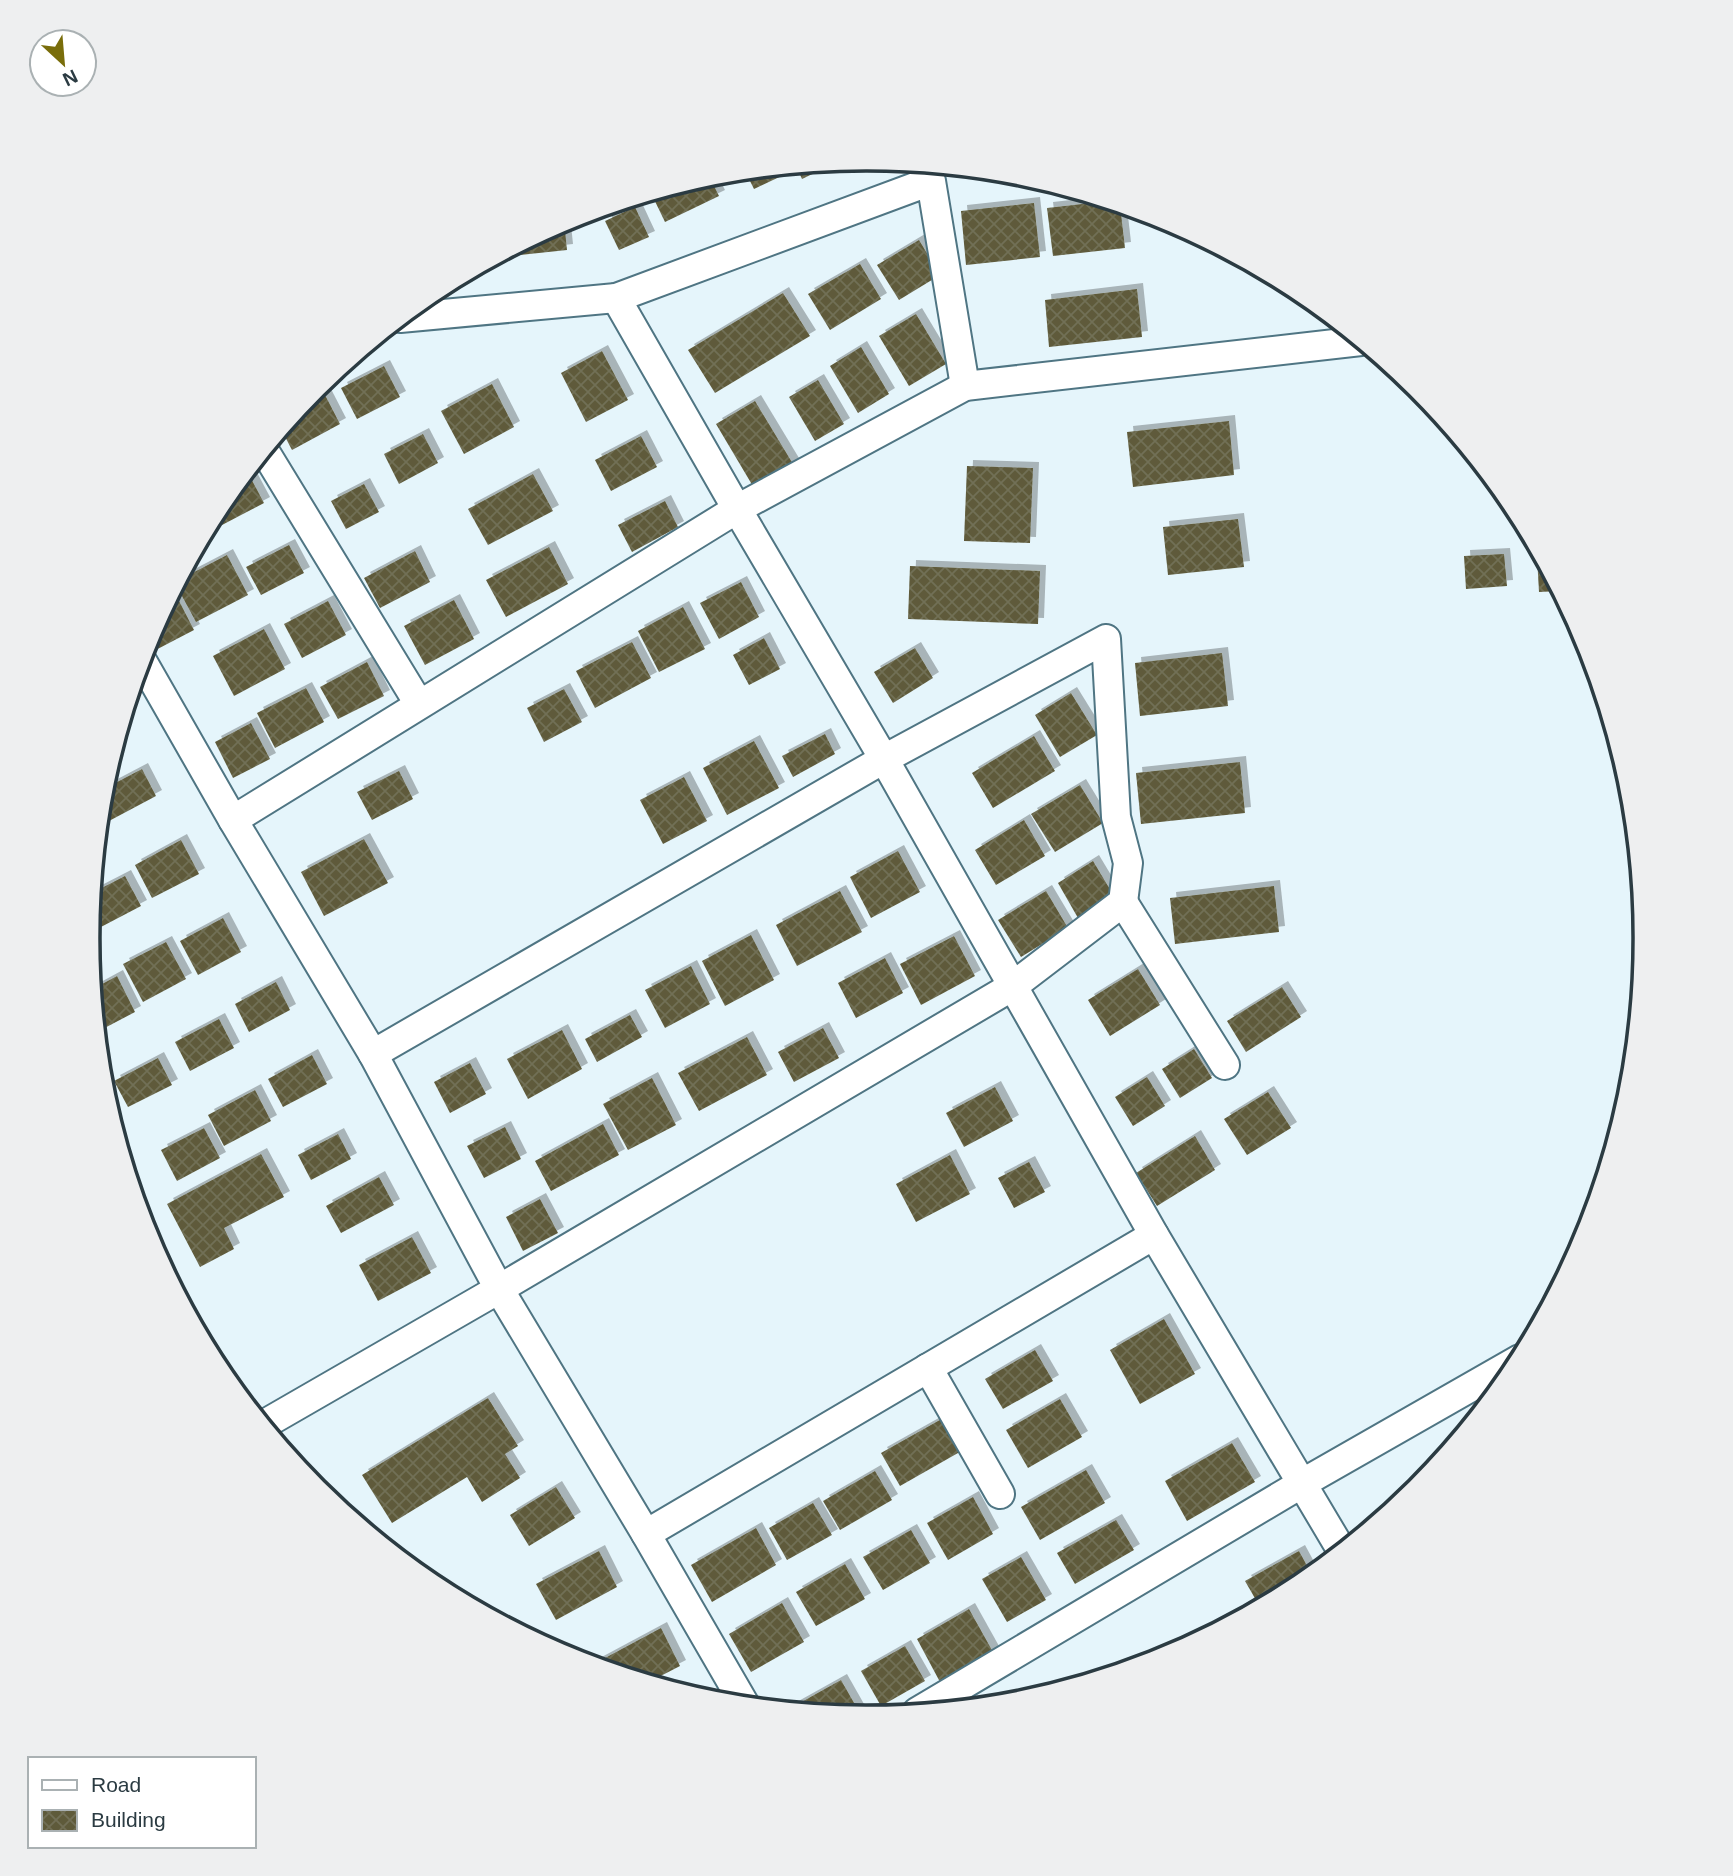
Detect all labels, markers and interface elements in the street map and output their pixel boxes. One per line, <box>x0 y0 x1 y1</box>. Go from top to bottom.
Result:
north arrow <box>28 28 98 98</box>
text: N <box>59 65 81 90</box>
legend <box>28 1757 256 1848</box>
text: Road <box>91 1773 141 1796</box>
text: Building <box>91 1808 166 1831</box>

